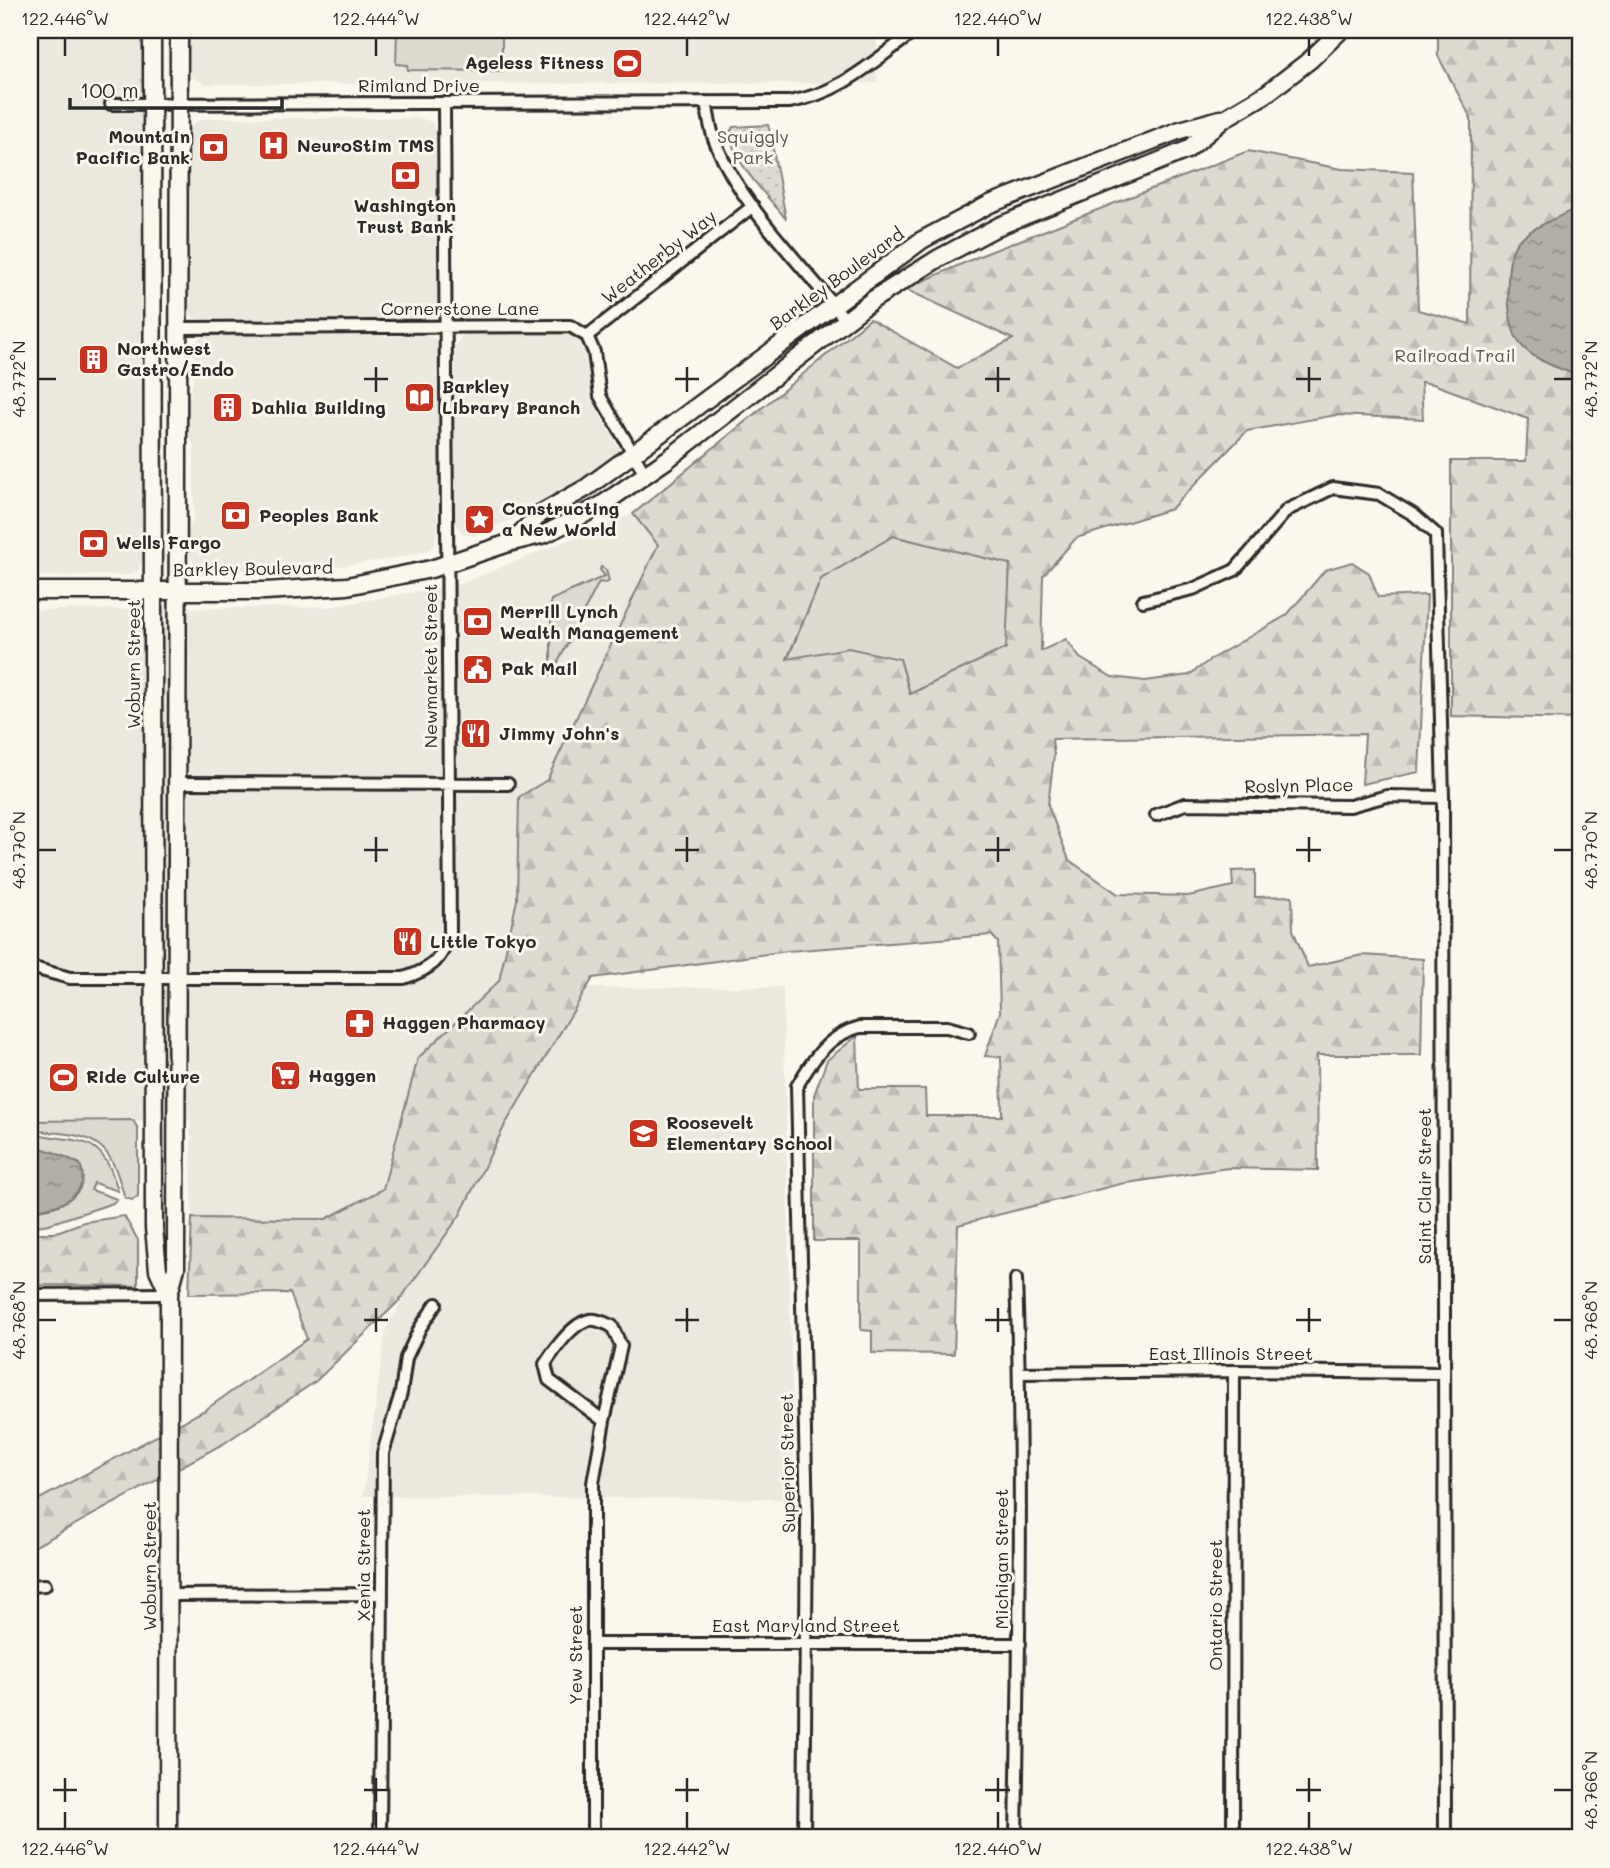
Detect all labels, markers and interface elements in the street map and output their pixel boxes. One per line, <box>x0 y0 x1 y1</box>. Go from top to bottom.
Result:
text: 122.446°W <box>21 6 109 30</box>
text: 122.444°W <box>332 6 420 30</box>
text: 122.442°W <box>643 6 731 30</box>
text: 122.440°W <box>954 6 1042 30</box>
text: 122.438°W <box>1265 6 1353 30</box>
sports icon: Ageless Fitness <box>610 46 644 80</box>
place label: Ageless Fitness <box>465 50 604 74</box>
scale bar <box>70 66 282 110</box>
street label: Rimland Drive <box>358 73 480 97</box>
text: 100 m <box>80 76 139 103</box>
place label: Mountain Pacific Bank <box>76 124 190 169</box>
park label: Squiggly Park <box>717 124 789 169</box>
hospital icon: NeuroStim TMS <box>257 129 291 163</box>
bank icon: Mountain Pacific Bank <box>196 130 230 164</box>
place label: NeuroStim TMS <box>297 133 435 157</box>
bank icon: Washington Trust Bank <box>388 158 422 192</box>
place label: Washington Trust Bank <box>354 193 456 238</box>
street label: Weatherby Way <box>596 204 721 309</box>
street label: Barkley Boulevard <box>764 221 908 335</box>
street label: Cornerstone Lane <box>381 296 539 320</box>
place label: Northwest Gastro/Endo <box>117 336 234 381</box>
text: 48.772°N <box>6 340 30 418</box>
text: 48.772°N <box>1578 340 1602 418</box>
building icon: Northwest Gastro/Endo <box>77 342 111 376</box>
park label: Railroad Trail <box>1394 343 1516 367</box>
place label: Barkley Library Branch <box>442 374 580 419</box>
library icon: Barkley Library Branch <box>402 380 436 414</box>
building icon: Dahlia Building <box>211 391 245 425</box>
place label: Dahlia Building <box>251 395 386 419</box>
place label: Constructing a New World <box>502 496 620 541</box>
bank icon: Peoples Bank <box>219 499 253 533</box>
place icon: Constructing a New World <box>462 502 496 536</box>
place label: Peoples Bank <box>259 503 379 527</box>
bank icon: Wells Fargo <box>76 526 110 560</box>
place label: Wells Fargo <box>116 530 221 554</box>
street label: Barkley Boulevard <box>173 555 333 581</box>
street label: Newmarket Street <box>418 584 442 748</box>
street label: Woburn Street <box>121 599 145 729</box>
place label: Merrill Lynch Wealth Management <box>500 599 679 644</box>
bank icon: Merrill Lynch Wealth Management <box>460 605 494 639</box>
public building icon: Pak Mail <box>461 652 495 686</box>
place label: Pak Mail <box>501 656 577 680</box>
restaurant icon: Jimmy John's <box>459 717 493 751</box>
place label: Jimmy John's <box>499 721 619 745</box>
street label: Roslyn Place <box>1244 772 1354 798</box>
text: 48.770°N <box>6 811 30 889</box>
text: 48.770°N <box>1578 811 1602 889</box>
restaurant icon: Little Tokyo <box>390 925 424 959</box>
place label: Little Tokyo <box>430 929 537 953</box>
pharmacy icon: Haggen Pharmacy <box>342 1006 376 1040</box>
place label: Haggen Pharmacy <box>382 1010 546 1034</box>
supermarket icon: Haggen <box>268 1059 302 1093</box>
sports icon: Ride Culture <box>46 1060 80 1094</box>
place label: Haggen <box>308 1063 376 1087</box>
place label: Ride Culture <box>86 1064 200 1088</box>
street label: Saint Clair Street <box>1412 1108 1436 1264</box>
place label: Roosevelt Elementary School <box>666 1110 832 1155</box>
school or university icon: Roosevelt Elementary School <box>626 1116 660 1150</box>
text: 48.768°N <box>6 1281 30 1359</box>
text: 48.768°N <box>1578 1281 1602 1359</box>
street label: East Illinois Street <box>1149 1341 1313 1365</box>
street label: Superior Street <box>774 1393 800 1533</box>
street label: Michigan Street <box>989 1489 1013 1629</box>
street label: Woburn Street <box>137 1501 161 1631</box>
street label: Xenia Street <box>351 1509 375 1621</box>
street label: Ontario Street <box>1203 1539 1227 1671</box>
street label: Yew Street <box>563 1605 587 1705</box>
street label: East Maryland Street <box>712 1613 900 1637</box>
text: 48.766°N <box>1578 1751 1602 1829</box>
text: 122.446°W <box>21 1836 109 1860</box>
text: 122.444°W <box>332 1836 420 1860</box>
text: 122.442°W <box>643 1836 731 1860</box>
text: 122.440°W <box>954 1836 1042 1860</box>
text: 122.438°W <box>1265 1836 1353 1860</box>

